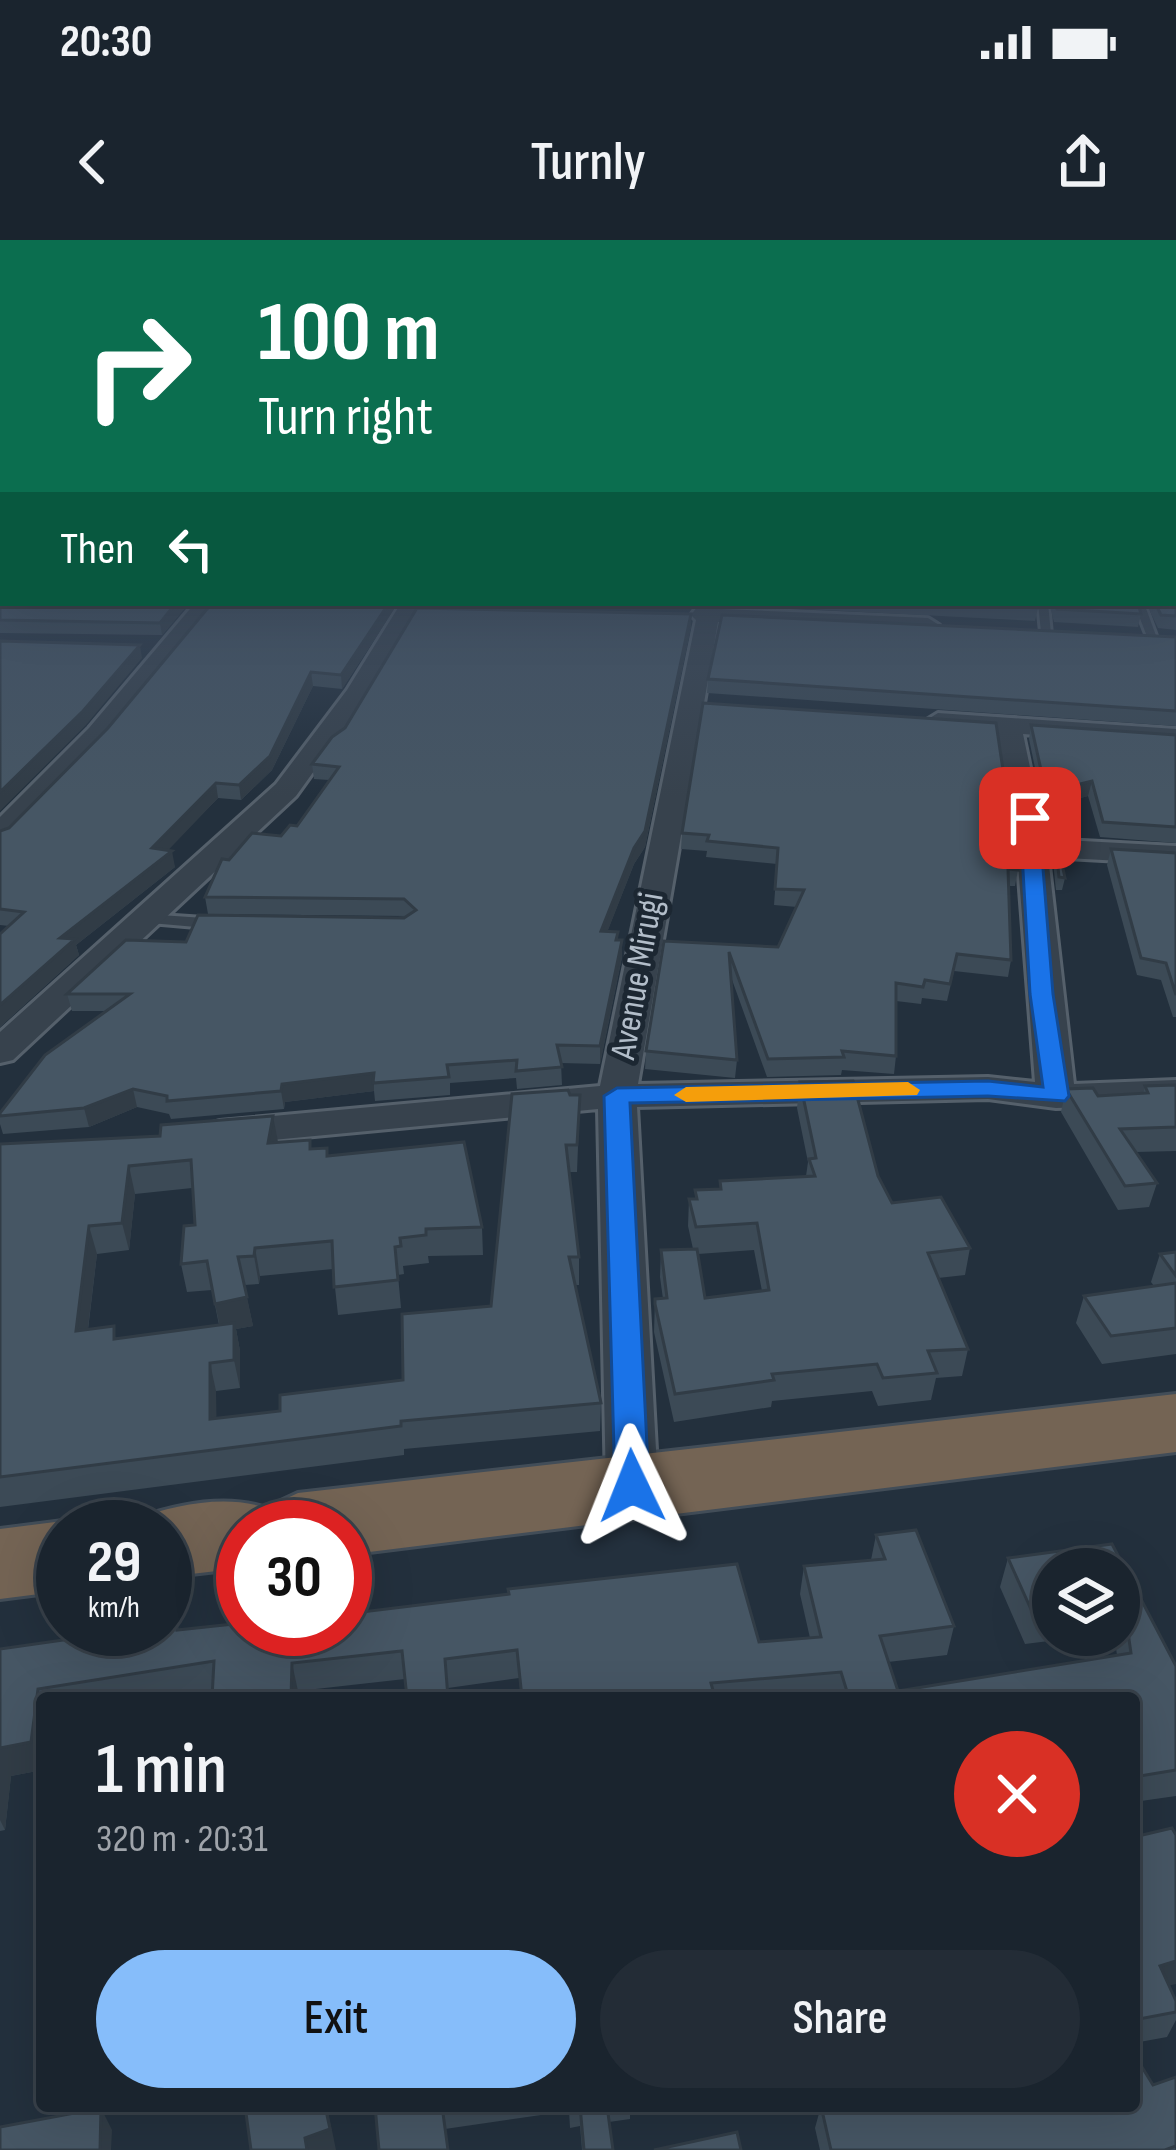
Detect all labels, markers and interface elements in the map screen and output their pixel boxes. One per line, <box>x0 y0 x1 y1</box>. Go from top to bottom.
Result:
text: 20:30 <box>60 15 152 70</box>
icon: back <box>60 129 126 195</box>
icon: share <box>1050 129 1116 195</box>
text: Turnly <box>531 130 645 195</box>
text: 100 m <box>258 283 440 384</box>
icon: right <box>60 288 216 444</box>
text: Turn right <box>258 385 433 450</box>
icon: left <box>158 516 224 582</box>
text: Then <box>60 522 134 577</box>
pin <box>979 767 1081 869</box>
icon: arrive <box>997 785 1063 851</box>
street label: Avenue Mirugi <box>602 889 674 1064</box>
position arrow <box>569 1423 695 1549</box>
speed limit sign: 30 <box>216 1500 372 1656</box>
text: 29 <box>87 1527 141 1599</box>
map controls <box>1032 1548 1140 1656</box>
button: layers <box>1032 1548 1140 1656</box>
text: km/h <box>88 1590 140 1626</box>
text: 1 min <box>96 1727 227 1814</box>
button: close <box>954 1731 1080 1857</box>
text: 320 m · 20:31 <box>96 1816 268 1863</box>
button: Exit <box>96 1950 576 2088</box>
button: Share <box>600 1950 1080 2088</box>

